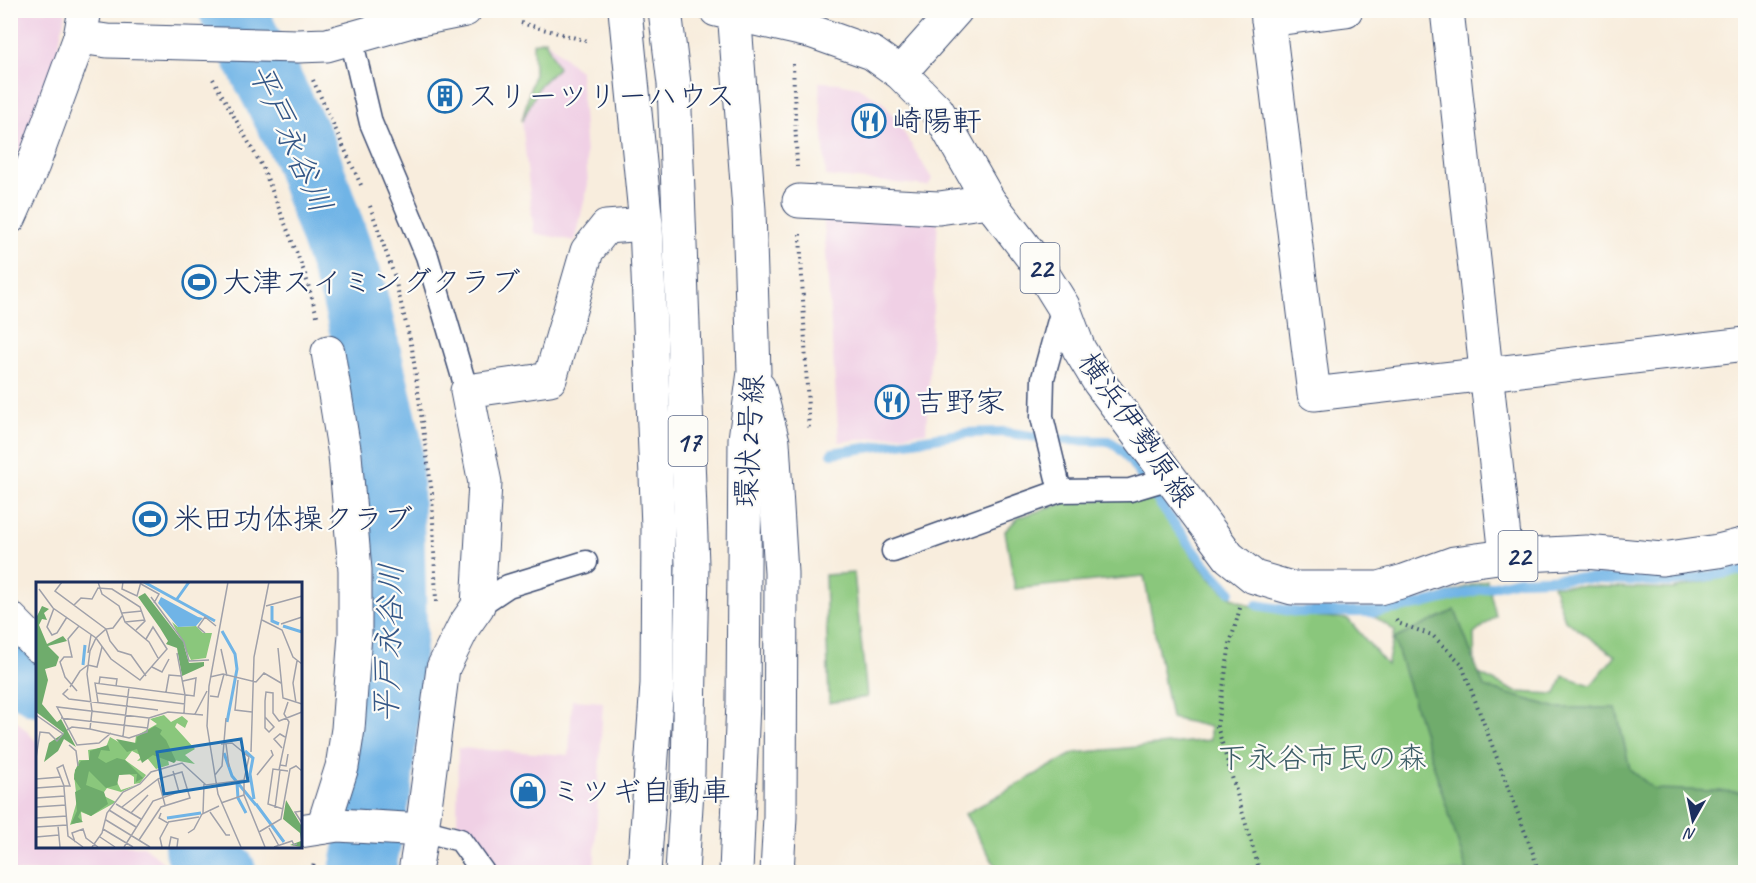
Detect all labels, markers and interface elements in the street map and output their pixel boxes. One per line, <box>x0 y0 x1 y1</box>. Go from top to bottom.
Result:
water label: 平戸永谷川 <box>239 57 342 220</box>
place label: スリーツリーハウス <box>468 77 736 115</box>
building icon: スリーツリーハウス <box>427 78 463 114</box>
place label: 崎陽軒 <box>892 102 982 140</box>
restaurant icon: 崎陽軒 <box>851 103 887 139</box>
road number: 22 <box>1020 243 1060 293</box>
place label: 大津スイミングクラブ <box>222 263 521 301</box>
sports icon: 大津スイミングクラブ <box>181 264 217 300</box>
street label: 横浜伊勢原線 <box>1070 344 1204 514</box>
street label: 環状2号線 <box>727 373 771 509</box>
place label: 吉野家 <box>915 383 1005 421</box>
restaurant icon: 吉野家 <box>874 384 910 420</box>
road number: 17 <box>668 416 708 466</box>
place label: 米田功体操クラブ <box>173 500 413 538</box>
sports icon: 米田功体操クラブ <box>132 501 168 537</box>
road number: 22 <box>1498 531 1538 581</box>
water label: 平戸永谷川 <box>365 562 412 724</box>
inset map <box>36 582 302 847</box>
park label: 下永谷市民の森 <box>1217 739 1427 777</box>
place label: ミツギ自動車 <box>551 772 731 810</box>
shop icon: ミツギ自動車 <box>510 773 546 809</box>
north arrow <box>1663 790 1723 850</box>
text: N <box>1681 823 1697 844</box>

